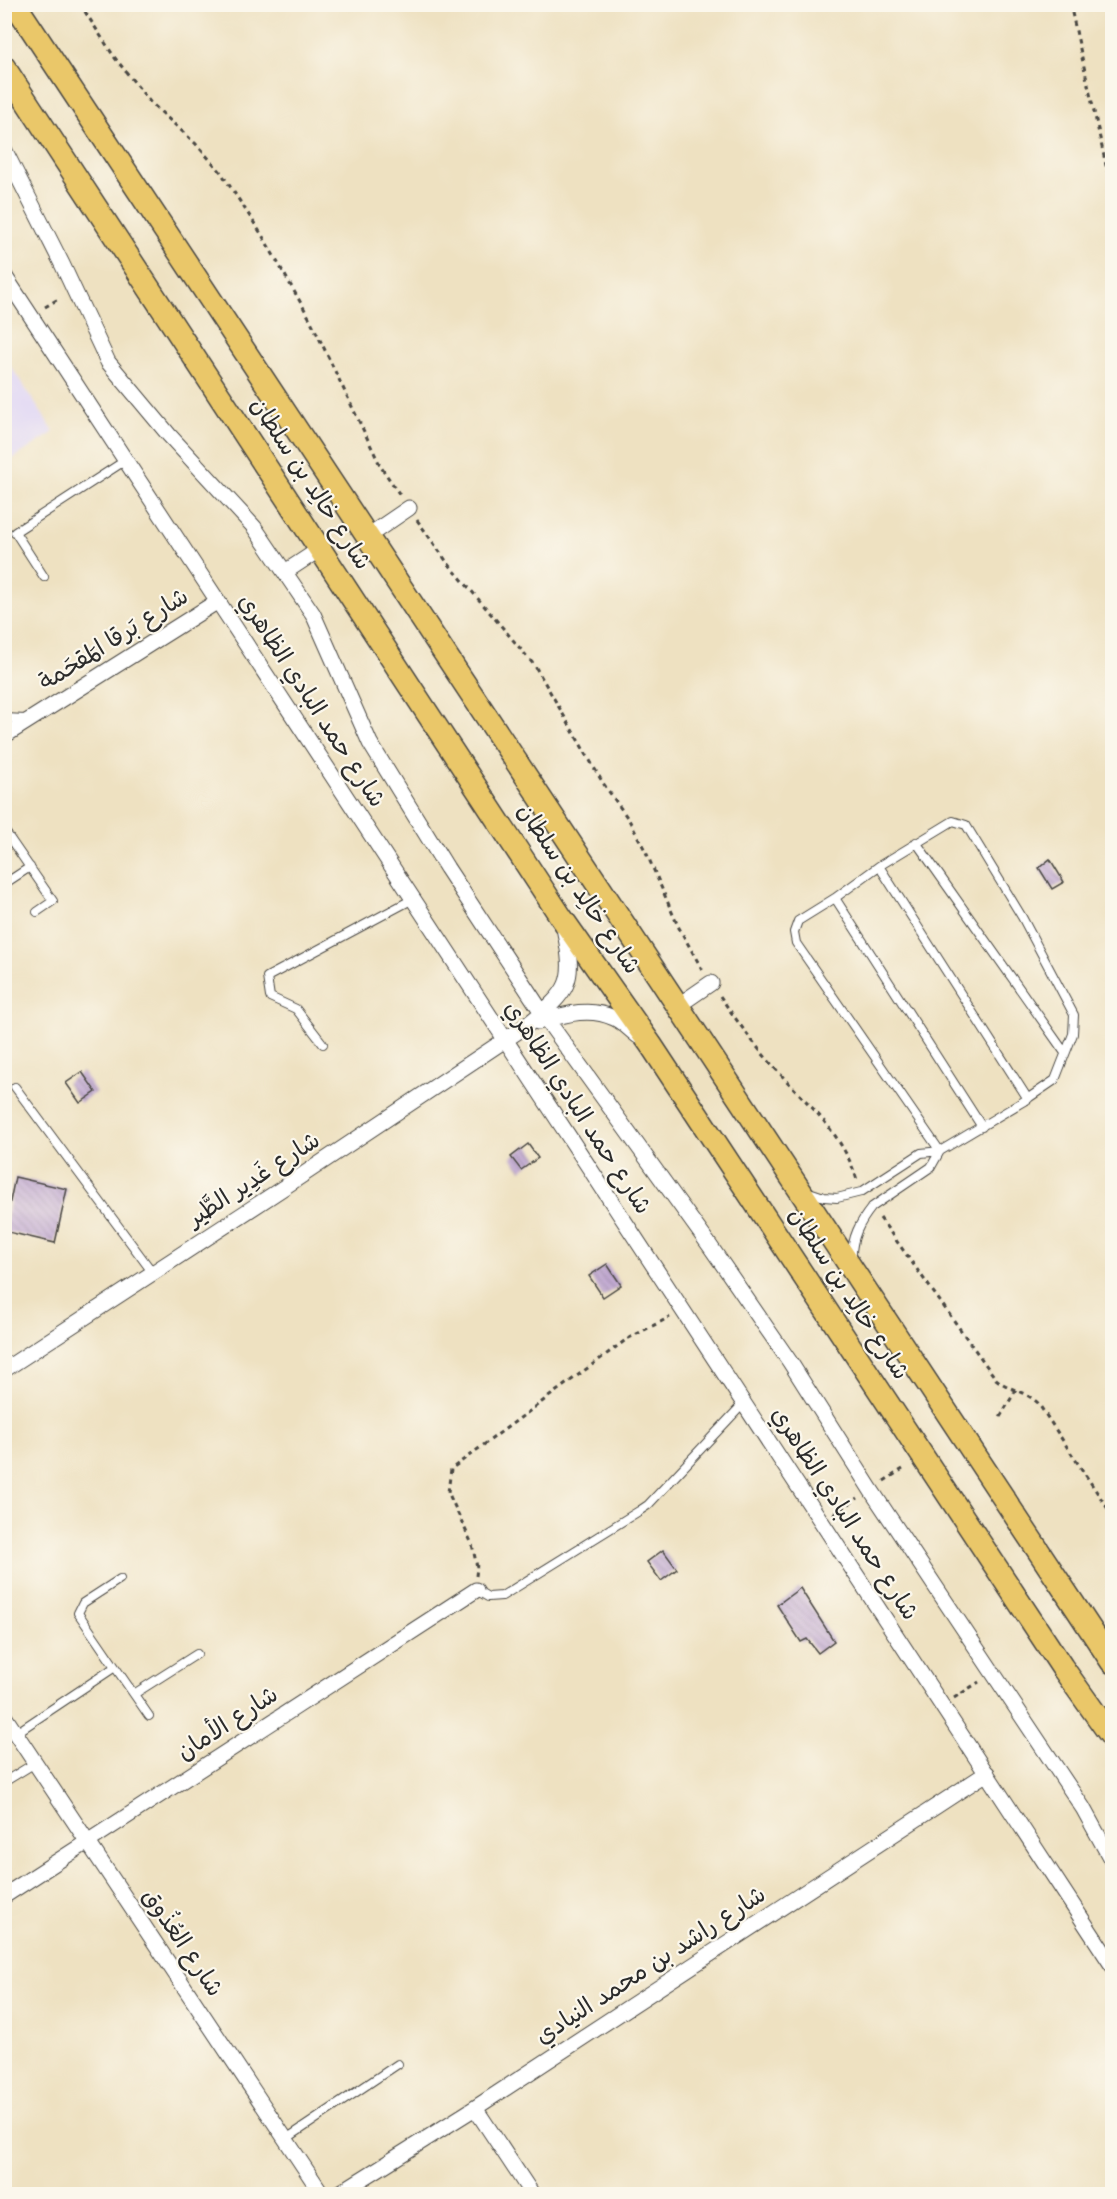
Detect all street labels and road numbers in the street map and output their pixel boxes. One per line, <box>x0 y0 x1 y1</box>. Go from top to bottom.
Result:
street label: شارع خالِد بن سلطان <box>243 392 377 576</box>
street label: شارع بَرقا المَقحَمة <box>33 582 195 698</box>
street label: شارع حمد البادي الظاهري <box>230 588 392 814</box>
street label: شارع خالِد بن سلطان <box>509 797 647 981</box>
street label: شارع حمد البادي الظاهري <box>496 995 658 1221</box>
street label: شارع غَدِير الطَّير <box>180 1125 326 1236</box>
street label: شارع خالِد بن سلطان <box>781 1202 915 1386</box>
street label: شارع حمد البادي الظاهري <box>763 1401 925 1627</box>
street label: شارع الأمان <box>170 1677 285 1768</box>
street label: شارع راشد بن محمد النيادي <box>530 1880 772 2052</box>
street label: شارع العُذُوق <box>134 1882 230 2003</box>

